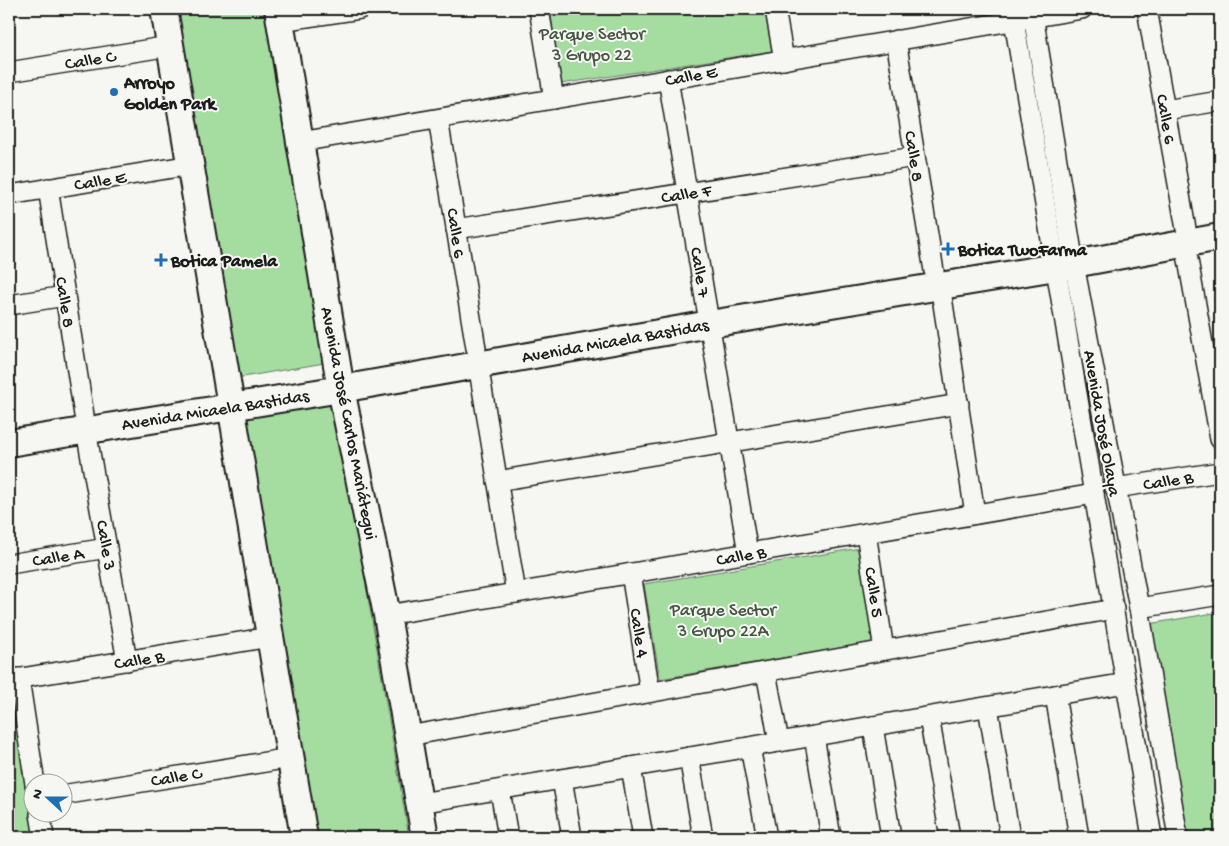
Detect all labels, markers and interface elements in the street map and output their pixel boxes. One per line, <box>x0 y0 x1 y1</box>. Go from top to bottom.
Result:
park label: Parque Sector 3 Grupo 22 <box>538 25 647 67</box>
street label: Calle C <box>64 47 118 76</box>
street label: Calle E <box>664 62 720 92</box>
place label: Arroyo Golden Park <box>123 74 218 116</box>
marker: Arroyo Golden Park <box>108 86 120 98</box>
street label: Calle 6 <box>1150 93 1179 147</box>
street label: Calle 8 <box>898 130 927 183</box>
street label: Calle E <box>73 168 129 197</box>
street label: Calle F <box>660 181 714 210</box>
street label: Calle 6 <box>440 207 469 261</box>
place label: Botica TwoFarma <box>957 241 1088 262</box>
marker: Botica TwoFarma <box>942 243 954 255</box>
street label: Calle 7 <box>684 246 713 300</box>
place label: Botica Pamela <box>170 252 278 273</box>
marker: Botica Pamela <box>155 254 167 266</box>
street label: Calle 8 <box>49 276 78 329</box>
street label: Avenida José Carlos Mariátegui <box>315 305 380 542</box>
street label: Avenida Micaela Bastidas <box>520 315 712 369</box>
street label: Avenida José Olaya <box>1077 349 1124 499</box>
street label: Avenida Micaela Bastidas <box>120 386 312 437</box>
street label: Calle B <box>1142 468 1196 497</box>
street label: Calle 3 <box>90 519 119 572</box>
street label: Calle B <box>715 543 769 572</box>
street label: Calle A <box>31 544 87 573</box>
street label: Calle 5 <box>858 566 887 619</box>
park label: Parque Sector 3 Grupo 22A <box>669 601 778 643</box>
street label: Calle 4 <box>623 607 652 660</box>
street label: Calle B <box>113 647 167 676</box>
street label: Calle C <box>150 764 204 793</box>
north arrow <box>22 774 72 824</box>
text: N <box>29 787 48 802</box>

